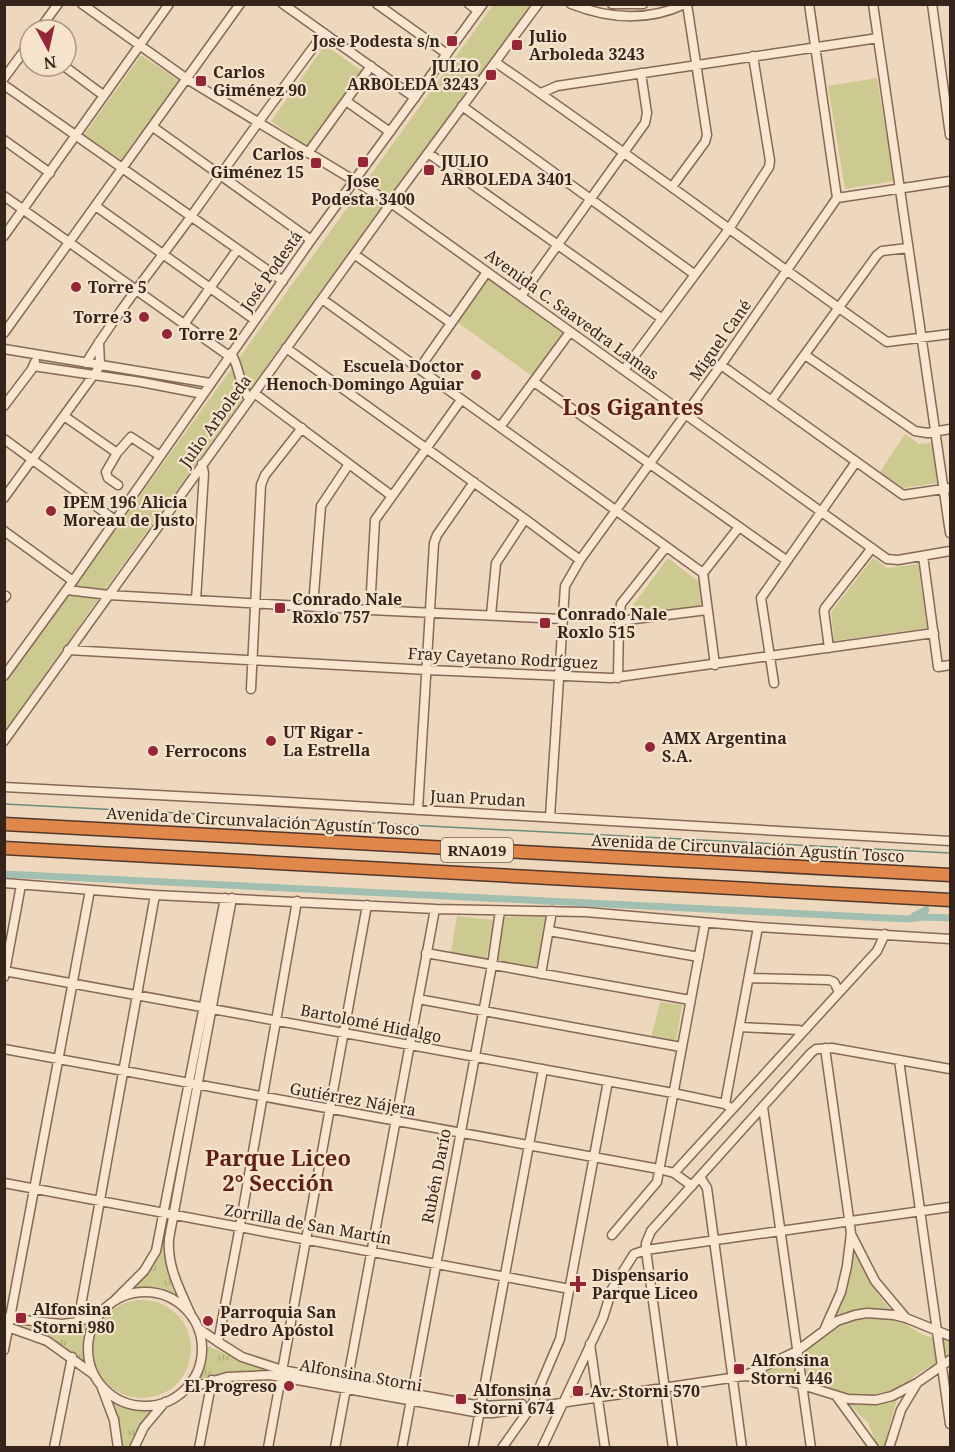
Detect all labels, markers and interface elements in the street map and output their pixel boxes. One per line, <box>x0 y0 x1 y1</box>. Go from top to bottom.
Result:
north arrow <box>18 18 78 78</box>
place label: Julio Arboleda 3243 <box>528 25 645 65</box>
place label: Jose Podesta s/n <box>311 30 440 52</box>
marker: Jose Podesta s/n <box>445 34 459 48</box>
marker: Julio Arboleda 3243 <box>510 38 524 52</box>
text: N <box>42 51 58 75</box>
place label: JULIO ARBOLEDA 3243 <box>347 55 479 95</box>
place label: Carlos Giménez 90 <box>213 61 306 101</box>
marker: JULIO ARBOLEDA 3243 <box>484 68 498 82</box>
marker: Carlos Giménez 90 <box>194 74 208 88</box>
place label: Carlos Giménez 15 <box>211 143 304 183</box>
place label: JULIO ARBOLEDA 3401 <box>440 150 573 190</box>
marker: Jose Podesta 3400 <box>356 155 370 169</box>
marker: Carlos Giménez 15 <box>309 156 323 170</box>
marker: JULIO ARBOLEDA 3401 <box>422 163 436 177</box>
place label: Jose Podesta 3400 <box>311 170 415 210</box>
street label: José Podestá <box>234 226 307 317</box>
street label: Avenida C. Saavedra Lamas <box>481 243 663 385</box>
place label: Torre 5 <box>88 276 147 298</box>
marker: Torre 5 <box>69 280 83 294</box>
street label: Miguel Cané <box>684 295 756 385</box>
place label: Torre 3 <box>73 306 132 328</box>
marker: Torre 3 <box>137 310 151 324</box>
place label: Torre 2 <box>179 323 238 345</box>
marker: Torre 2 <box>160 327 174 341</box>
place label: Escuela Doctor Henoch Domingo Aguiar <box>266 355 465 395</box>
marker: Escuela Doctor Henoch Domingo Aguiar <box>469 368 483 382</box>
street label: Julio Arboleda <box>173 370 256 473</box>
district label: Los Gigantes <box>562 391 704 421</box>
place label: IPEM 196 Alicia Moreau de Justo <box>63 491 195 531</box>
marker: IPEM 196 Alicia Moreau de Justo <box>44 504 58 518</box>
place label: Conrado Nale Roxlo 757 <box>292 588 402 628</box>
marker: Conrado Nale Roxlo 757 <box>273 601 287 615</box>
place label: Conrado Nale Roxlo 515 <box>557 603 667 643</box>
marker: Conrado Nale Roxlo 515 <box>538 616 552 630</box>
street label: Fray Cayetano Rodríguez <box>407 642 599 674</box>
place label: UT Rigar - La Estrella <box>283 721 371 761</box>
place label: AMX Argentina S.A. <box>662 727 787 767</box>
marker: UT Rigar - La Estrella <box>264 734 278 748</box>
place label: Ferrocons <box>165 740 247 762</box>
marker: AMX Argentina S.A. <box>643 740 657 754</box>
marker: Ferrocons <box>146 744 160 758</box>
street label: Juan Prudan <box>429 784 526 811</box>
street label: Avenida de Circunvalación Agustín Tosco <box>106 802 420 840</box>
street label: Avenida de Circunvalación Agustín Tosco <box>591 829 905 867</box>
road number: RNA019 <box>441 838 513 862</box>
street label: Bartolomé Hidalgo <box>299 999 443 1047</box>
street label: Gutiérrez Nájera <box>288 1077 418 1121</box>
street label: Rubén Darío <box>416 1127 456 1225</box>
district label: Parque Liceo 2° Sección <box>205 1142 351 1197</box>
street label: Zorrilla de San Martín <box>223 1198 393 1250</box>
place label: Dispensario Parque Liceo <box>592 1264 698 1304</box>
marker: Dispensario Parque Liceo <box>569 1275 587 1293</box>
place label: Alfonsina Storni 980 <box>33 1298 115 1338</box>
place label: Parroquia San Pedro Apóstol <box>220 1301 337 1341</box>
marker: Alfonsina Storni 980 <box>14 1311 28 1325</box>
marker: Parroquia San Pedro Apóstol <box>201 1314 215 1328</box>
place label: Alfonsina Storni 446 <box>751 1349 833 1389</box>
street label: Alfonsina Storni <box>298 1353 424 1397</box>
marker: Alfonsina Storni 446 <box>732 1362 746 1376</box>
place label: El Progreso <box>184 1375 277 1397</box>
marker: El Progreso <box>282 1379 296 1393</box>
place label: Alfonsina Storni 674 <box>473 1379 555 1419</box>
place label: Av. Storni 570 <box>590 1380 700 1402</box>
marker: Av. Storni 570 <box>571 1384 585 1398</box>
marker: Alfonsina Storni 674 <box>454 1392 468 1406</box>

